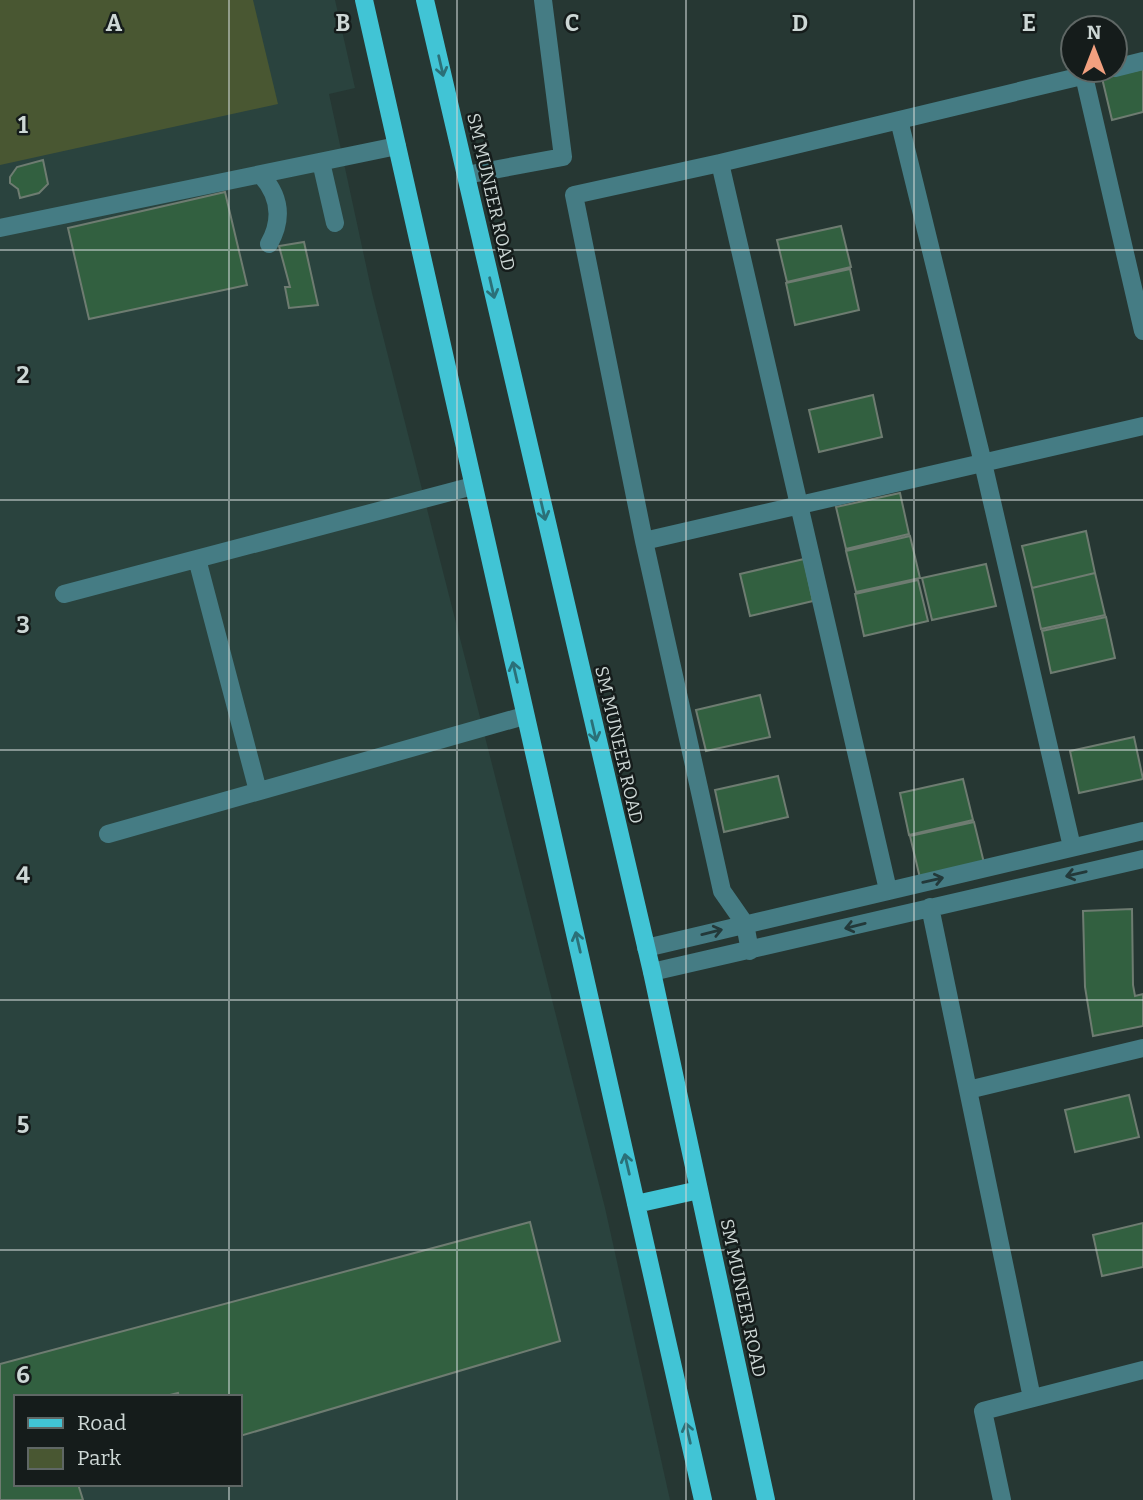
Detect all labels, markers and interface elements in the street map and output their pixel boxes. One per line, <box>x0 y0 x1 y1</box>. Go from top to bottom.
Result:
text: A <box>106 9 123 37</box>
text: B <box>336 9 350 37</box>
text: C <box>565 9 579 37</box>
text: D <box>792 9 808 37</box>
text: E <box>1022 9 1036 37</box>
north arrow <box>1059 14 1129 84</box>
text: N <box>1087 21 1102 44</box>
one-way arrow <box>435 55 448 77</box>
text: 1 <box>18 111 28 139</box>
street label: SM MUNEER ROAD <box>462 111 520 273</box>
one-way arrow <box>485 276 499 299</box>
text: 2 <box>17 361 30 389</box>
one-way arrow <box>537 498 550 521</box>
text: 3 <box>16 611 30 639</box>
one-way arrow <box>507 662 520 684</box>
street label: SM MUNEER ROAD <box>590 664 648 826</box>
one-way arrow <box>588 719 602 742</box>
text: 4 <box>16 861 30 889</box>
one-way arrow <box>1065 868 1088 881</box>
one-way arrow <box>921 872 944 886</box>
one-way arrow <box>844 920 867 933</box>
one-way arrow <box>700 925 723 938</box>
one-way arrow <box>571 931 584 954</box>
text: 5 <box>17 1111 29 1139</box>
one-way arrow <box>620 1153 634 1176</box>
street label: SM MUNEER ROAD <box>715 1217 771 1379</box>
text: 6 <box>16 1361 30 1389</box>
legend <box>14 1395 242 1486</box>
text: Road <box>77 1410 126 1436</box>
one-way arrow <box>681 1422 694 1445</box>
text: Park <box>77 1445 121 1471</box>

